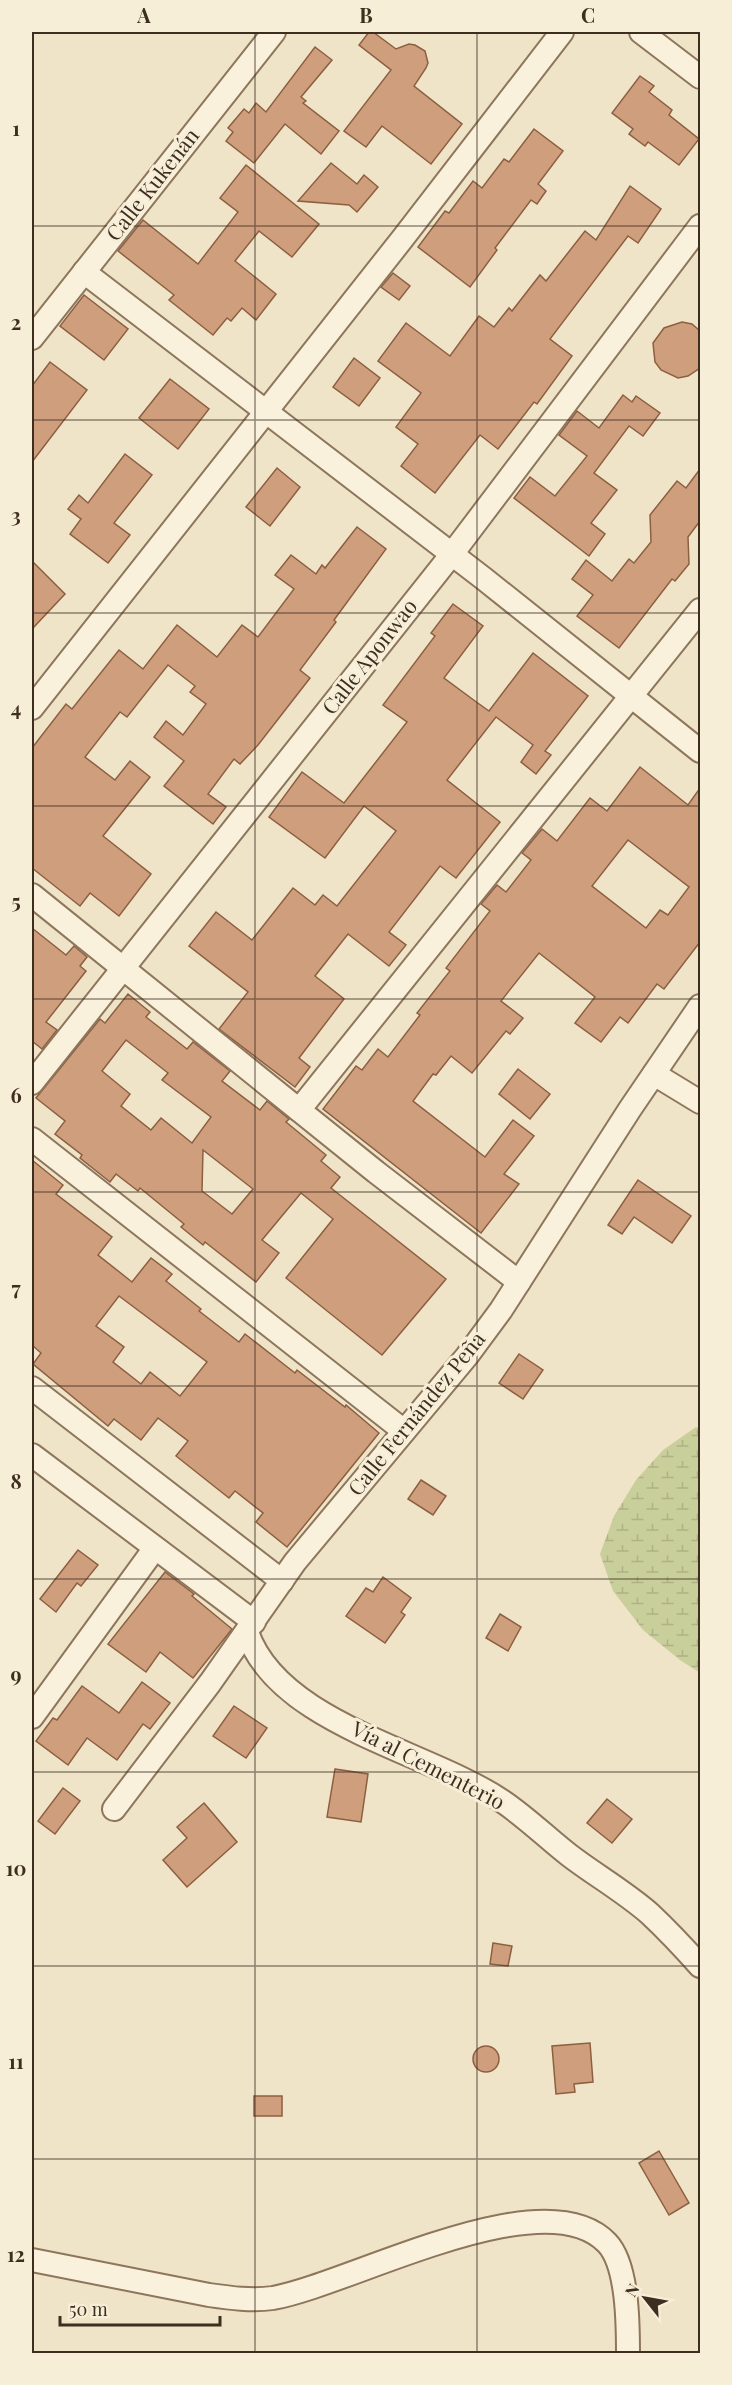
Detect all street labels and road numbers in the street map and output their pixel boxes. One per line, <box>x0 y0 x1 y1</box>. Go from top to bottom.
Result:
street label: Calle Kukenán <box>99 121 204 246</box>
street label: Calle Aponwao <box>315 592 422 719</box>
street label: Calle Fernández Peña <box>341 1325 491 1501</box>
street label: Vía al Cementerio <box>347 1713 510 1815</box>

